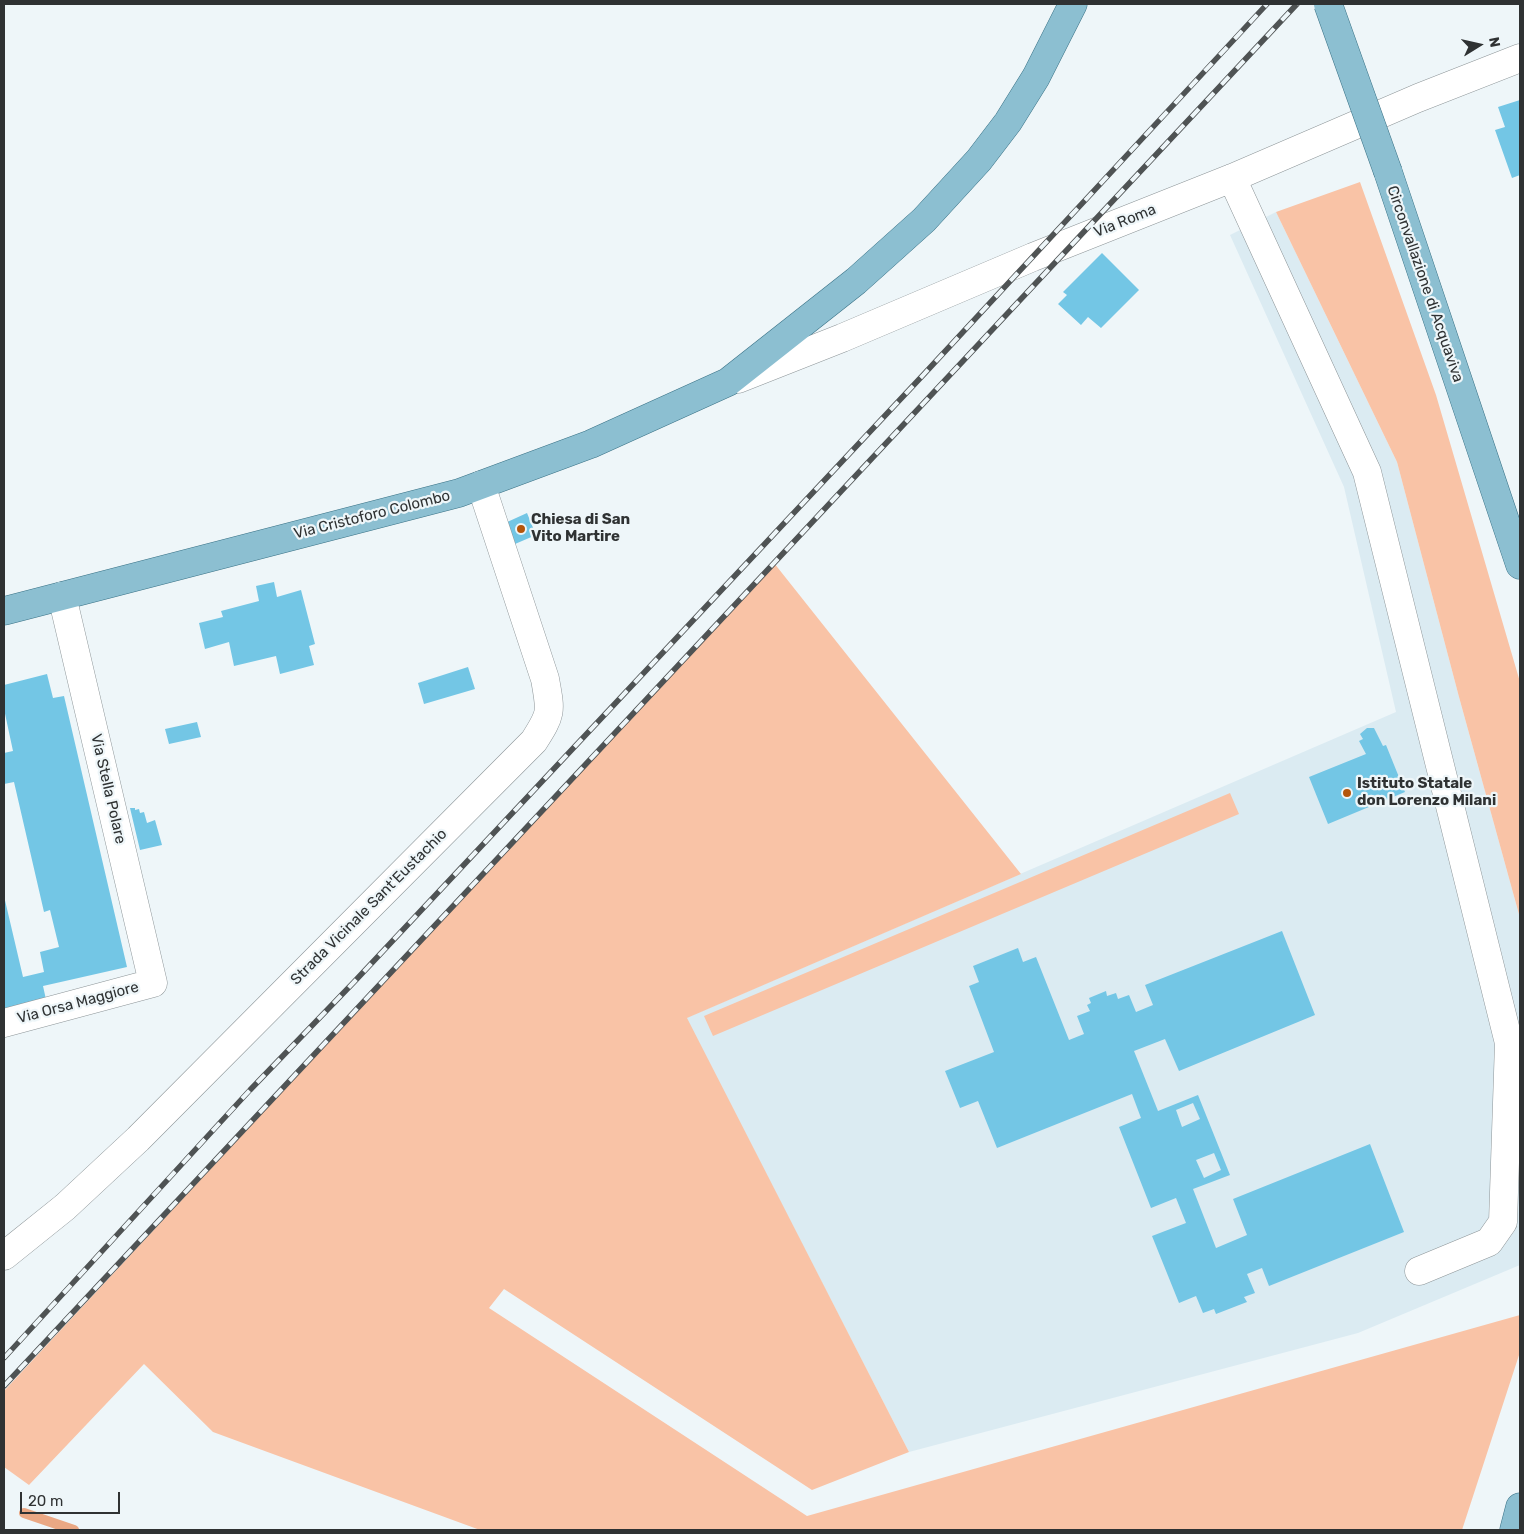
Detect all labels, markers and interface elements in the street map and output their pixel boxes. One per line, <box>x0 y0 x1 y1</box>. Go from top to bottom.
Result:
north arrow <box>1454 20 1504 70</box>
text: N <box>1485 36 1504 49</box>
street label: Circonvallazione di Acquaviva <box>1383 183 1467 385</box>
street label: Via Roma <box>1091 200 1159 242</box>
street label: Via Cristoforo Colombo <box>292 487 452 543</box>
place label: Chiesa di San Vito Martire <box>531 511 630 546</box>
marker: Chiesa di San Vito Martire <box>515 523 527 535</box>
street label: Via Stella Polare <box>87 732 129 846</box>
place label: Istituto Statale don Lorenzo Milani <box>1357 775 1496 810</box>
marker: Istituto Statale don Lorenzo Milani <box>1341 787 1353 799</box>
street label: Strada Vicinale Sant'Eustachio <box>287 825 451 989</box>
street label: Via Orsa Maggiore <box>15 978 141 1028</box>
scale bar <box>22 1482 122 1514</box>
text: 20 m <box>28 1492 63 1510</box>

